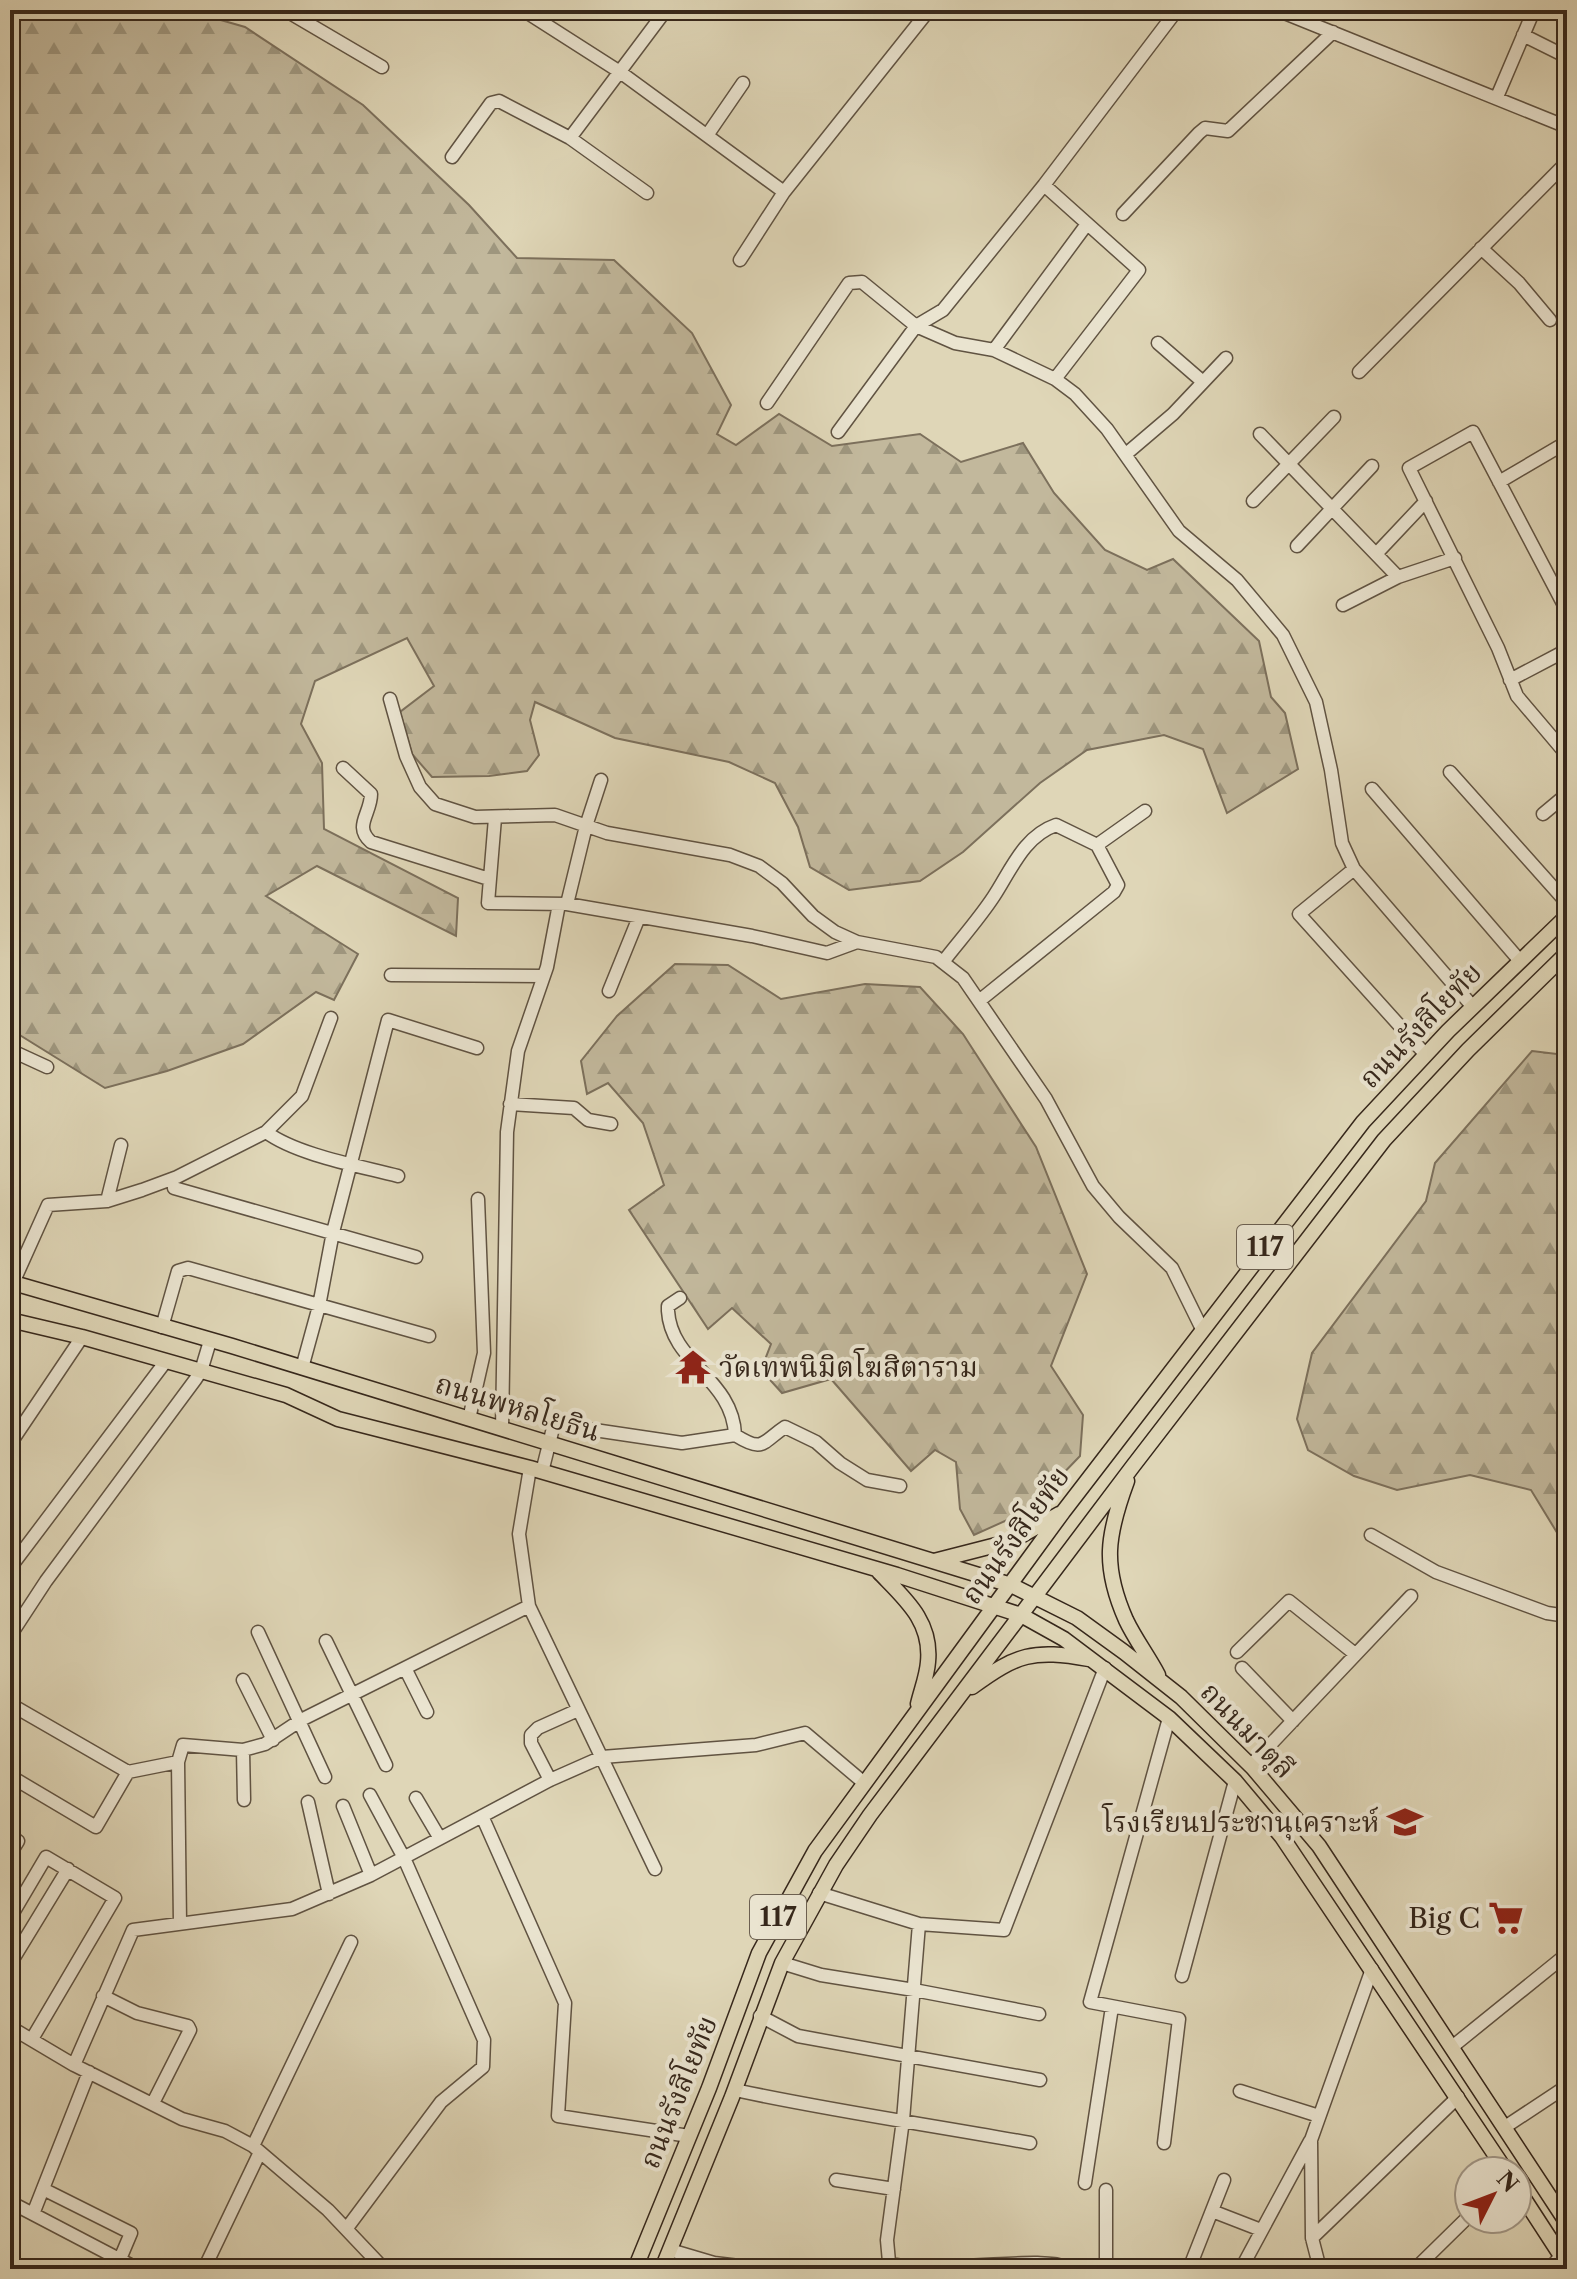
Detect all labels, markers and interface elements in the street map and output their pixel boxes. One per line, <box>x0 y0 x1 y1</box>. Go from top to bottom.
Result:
street label: ถนนรังสิโยทัย <box>1350 954 1488 1095</box>
road number: 117 <box>1237 1225 1293 1269</box>
temple icon: วัดเทพนิมิตโฆสิตาราม <box>674 1348 712 1386</box>
place label: วัดเทพนิมิตโฆสิตาราม <box>719 1348 978 1384</box>
street label: ถนนพหลโยธิน <box>432 1364 605 1448</box>
street label: ถนนรังสิโยทัย <box>952 1459 1076 1610</box>
street label: ถนนมาตุลี <box>1192 1675 1302 1787</box>
place label: โรงเรียนประชานุเคราะห์ <box>1101 1803 1379 1841</box>
school or university icon: โรงเรียนประชานุเคราะห์ <box>1386 1803 1424 1841</box>
road number: 117 <box>750 1895 806 1939</box>
supermarket icon: Big C <box>1487 1899 1525 1937</box>
place label: Big C <box>1408 1901 1480 1935</box>
street label: ถนนรังสิโยทัย <box>630 2010 724 2173</box>
north arrow <box>1453 2155 1533 2235</box>
text: N <box>1491 2166 1524 2198</box>

